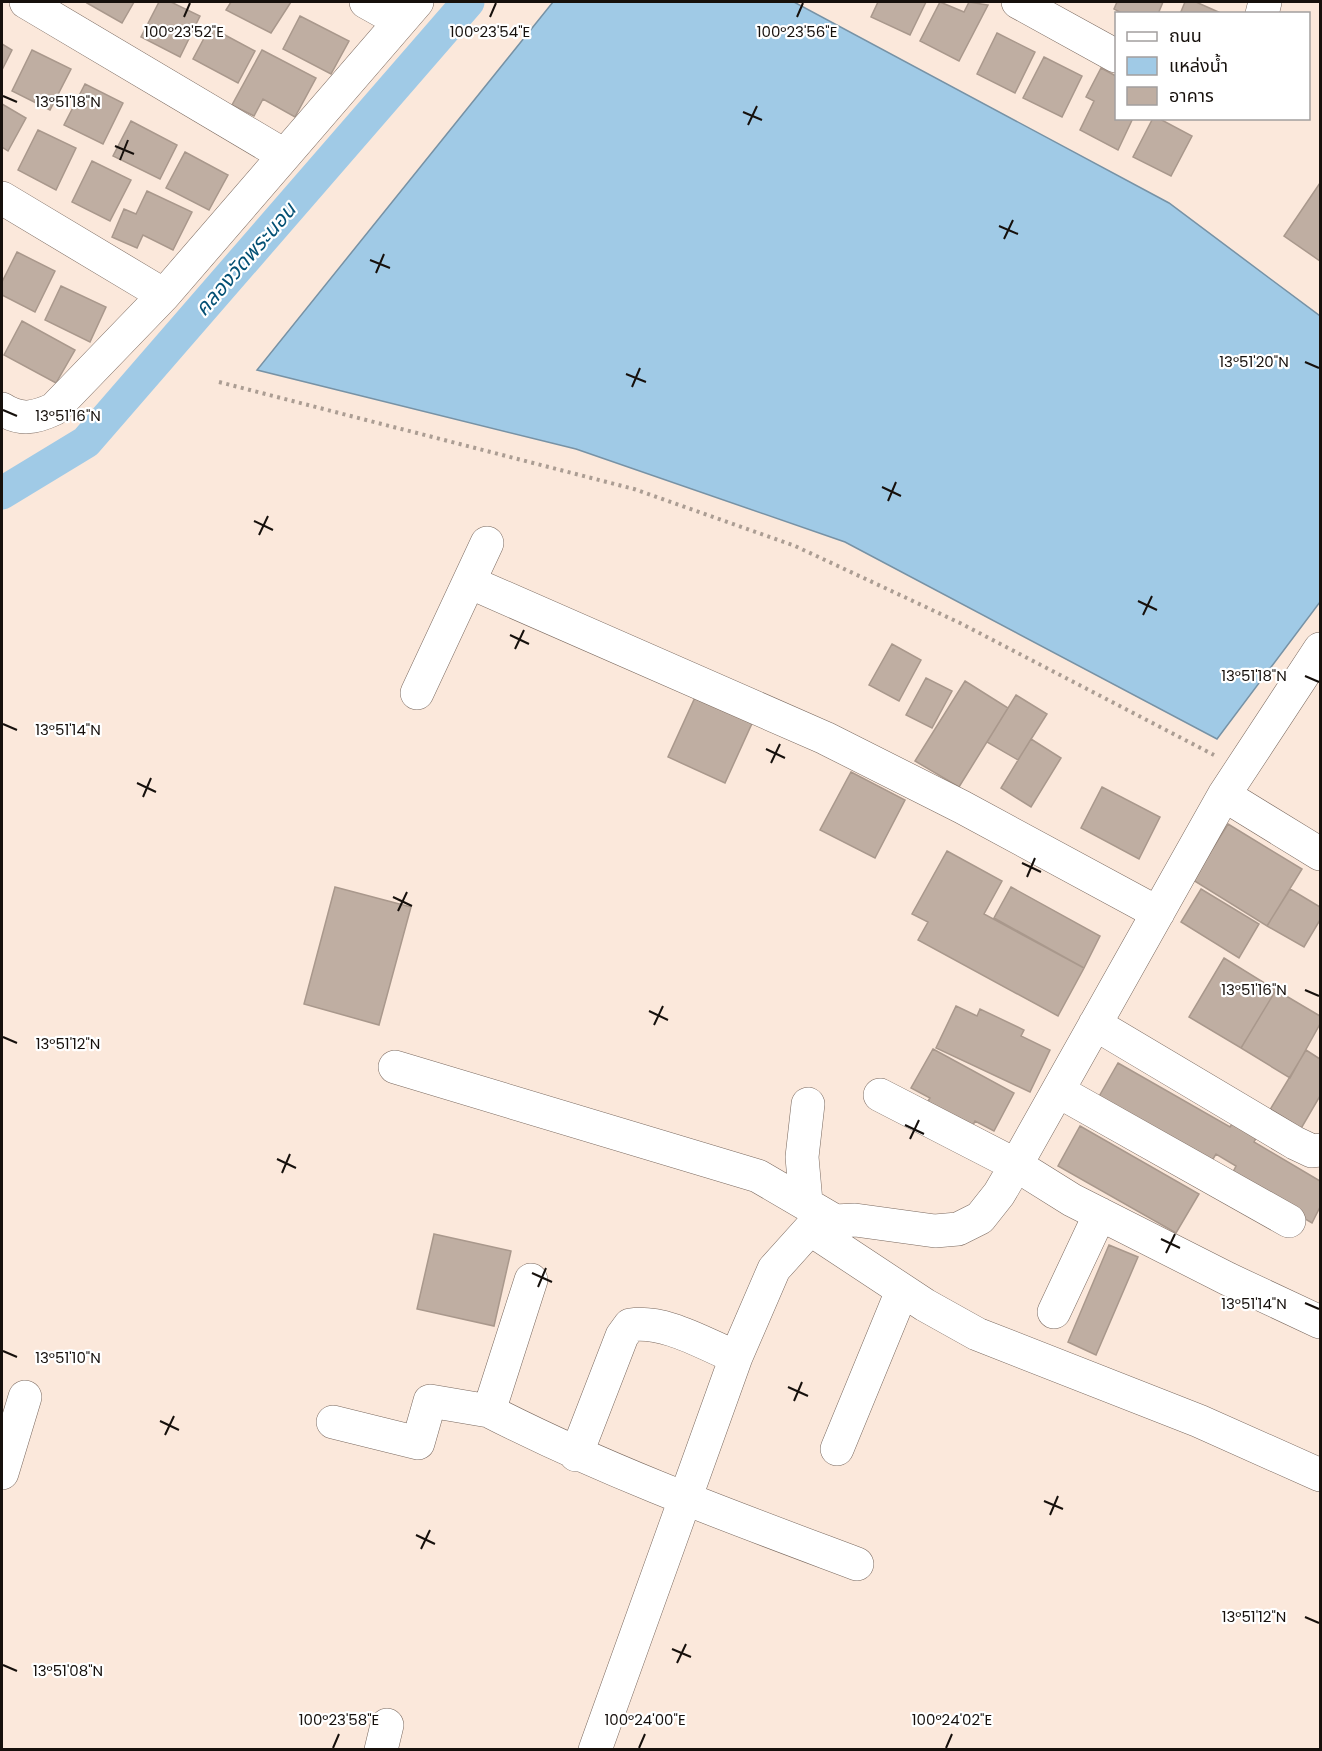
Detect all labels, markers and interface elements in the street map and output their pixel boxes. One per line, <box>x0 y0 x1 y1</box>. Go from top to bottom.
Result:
legend <box>1115 12 1310 120</box>
text: 100°23'52"E <box>144 21 224 42</box>
text: 100°23'54"E <box>450 21 530 42</box>
text: 100°23'56"E <box>757 21 837 42</box>
text: ถนน <box>1169 23 1202 48</box>
text: แหล่งน้ำ <box>1169 53 1228 78</box>
text: อาคาร <box>1169 83 1214 108</box>
text: 13°51'18"N <box>35 91 101 112</box>
water label: คลองวัดพระนอน <box>188 195 303 322</box>
text: 13°51'20"N <box>1219 351 1289 372</box>
text: 13°51'16"N <box>35 405 101 426</box>
text: 13°51'18"N <box>1221 665 1287 686</box>
text: 13°51'14"N <box>35 719 101 740</box>
text: 13°51'16"N <box>1221 979 1287 1000</box>
text: 13°51'12"N <box>36 1033 100 1054</box>
text: 13°51'14"N <box>1221 1293 1287 1314</box>
text: 13°51'10"N <box>35 1347 101 1368</box>
text: 13°51'12"N <box>1222 1606 1286 1627</box>
text: 13°51'08"N <box>33 1660 103 1681</box>
text: 100°23'58"E <box>299 1709 379 1730</box>
text: 100°24'00"E <box>604 1709 686 1730</box>
text: 100°24'02"E <box>912 1709 992 1730</box>

